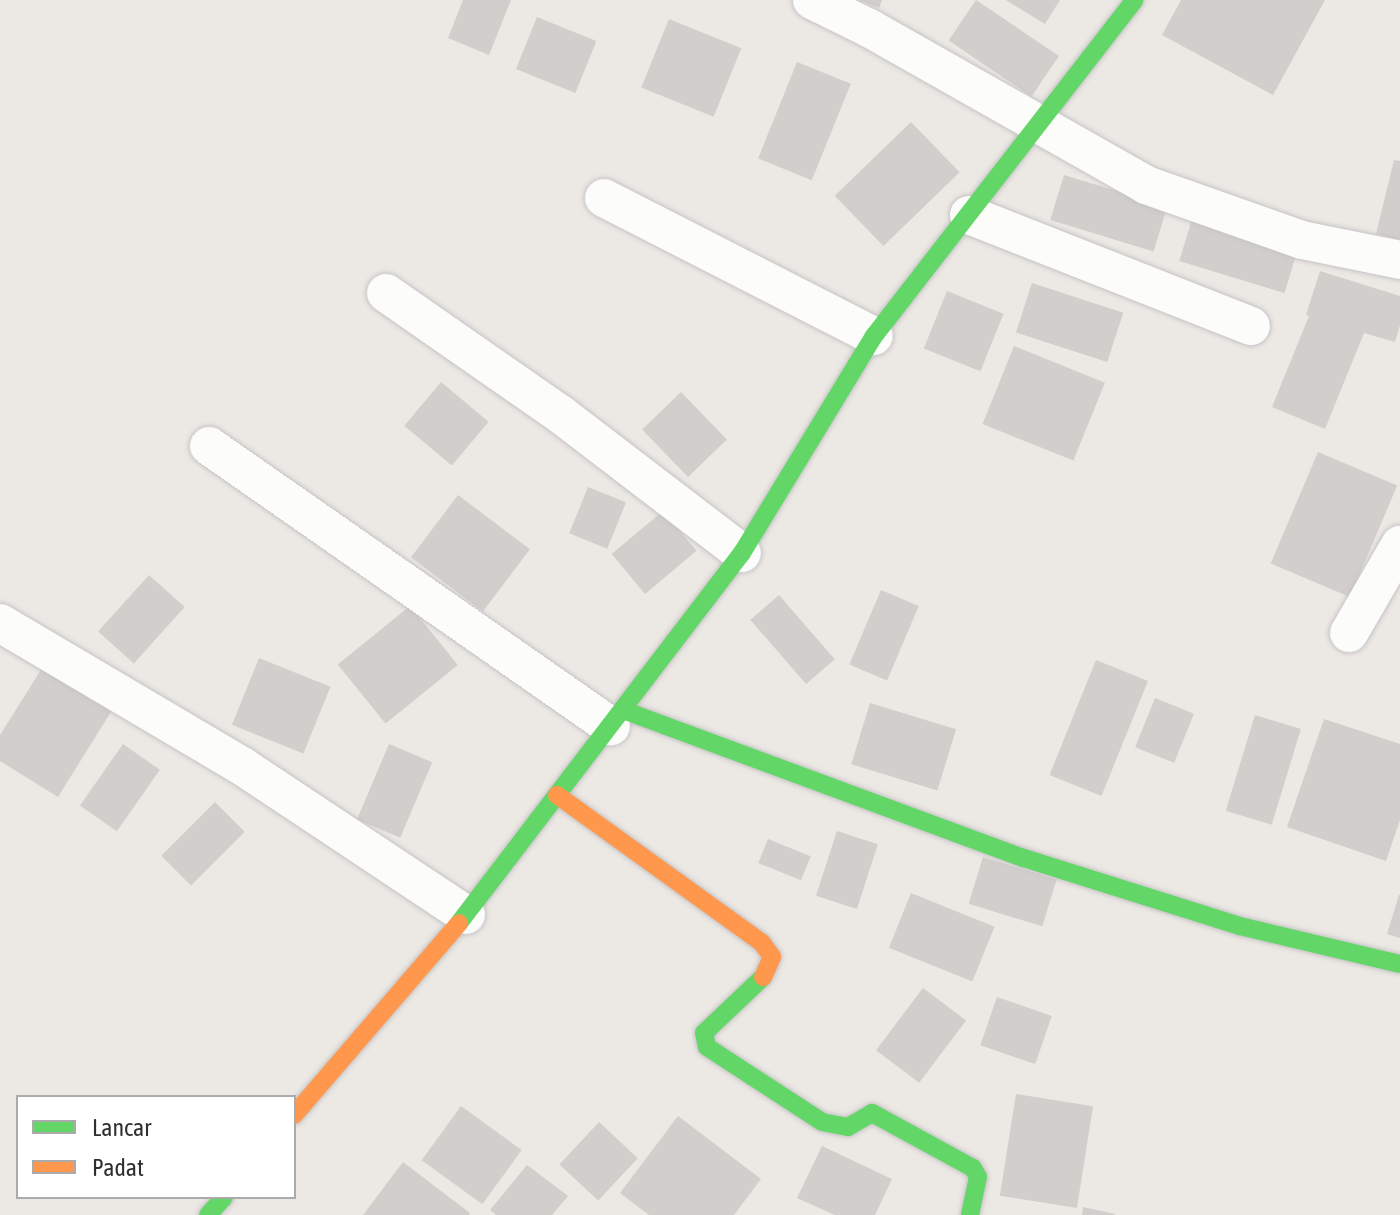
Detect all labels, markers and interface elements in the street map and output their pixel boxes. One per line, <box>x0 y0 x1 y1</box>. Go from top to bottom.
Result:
legend <box>16 1095 296 1199</box>
text: Lancar <box>92 1114 151 1141</box>
text: Padat <box>92 1154 144 1181</box>

